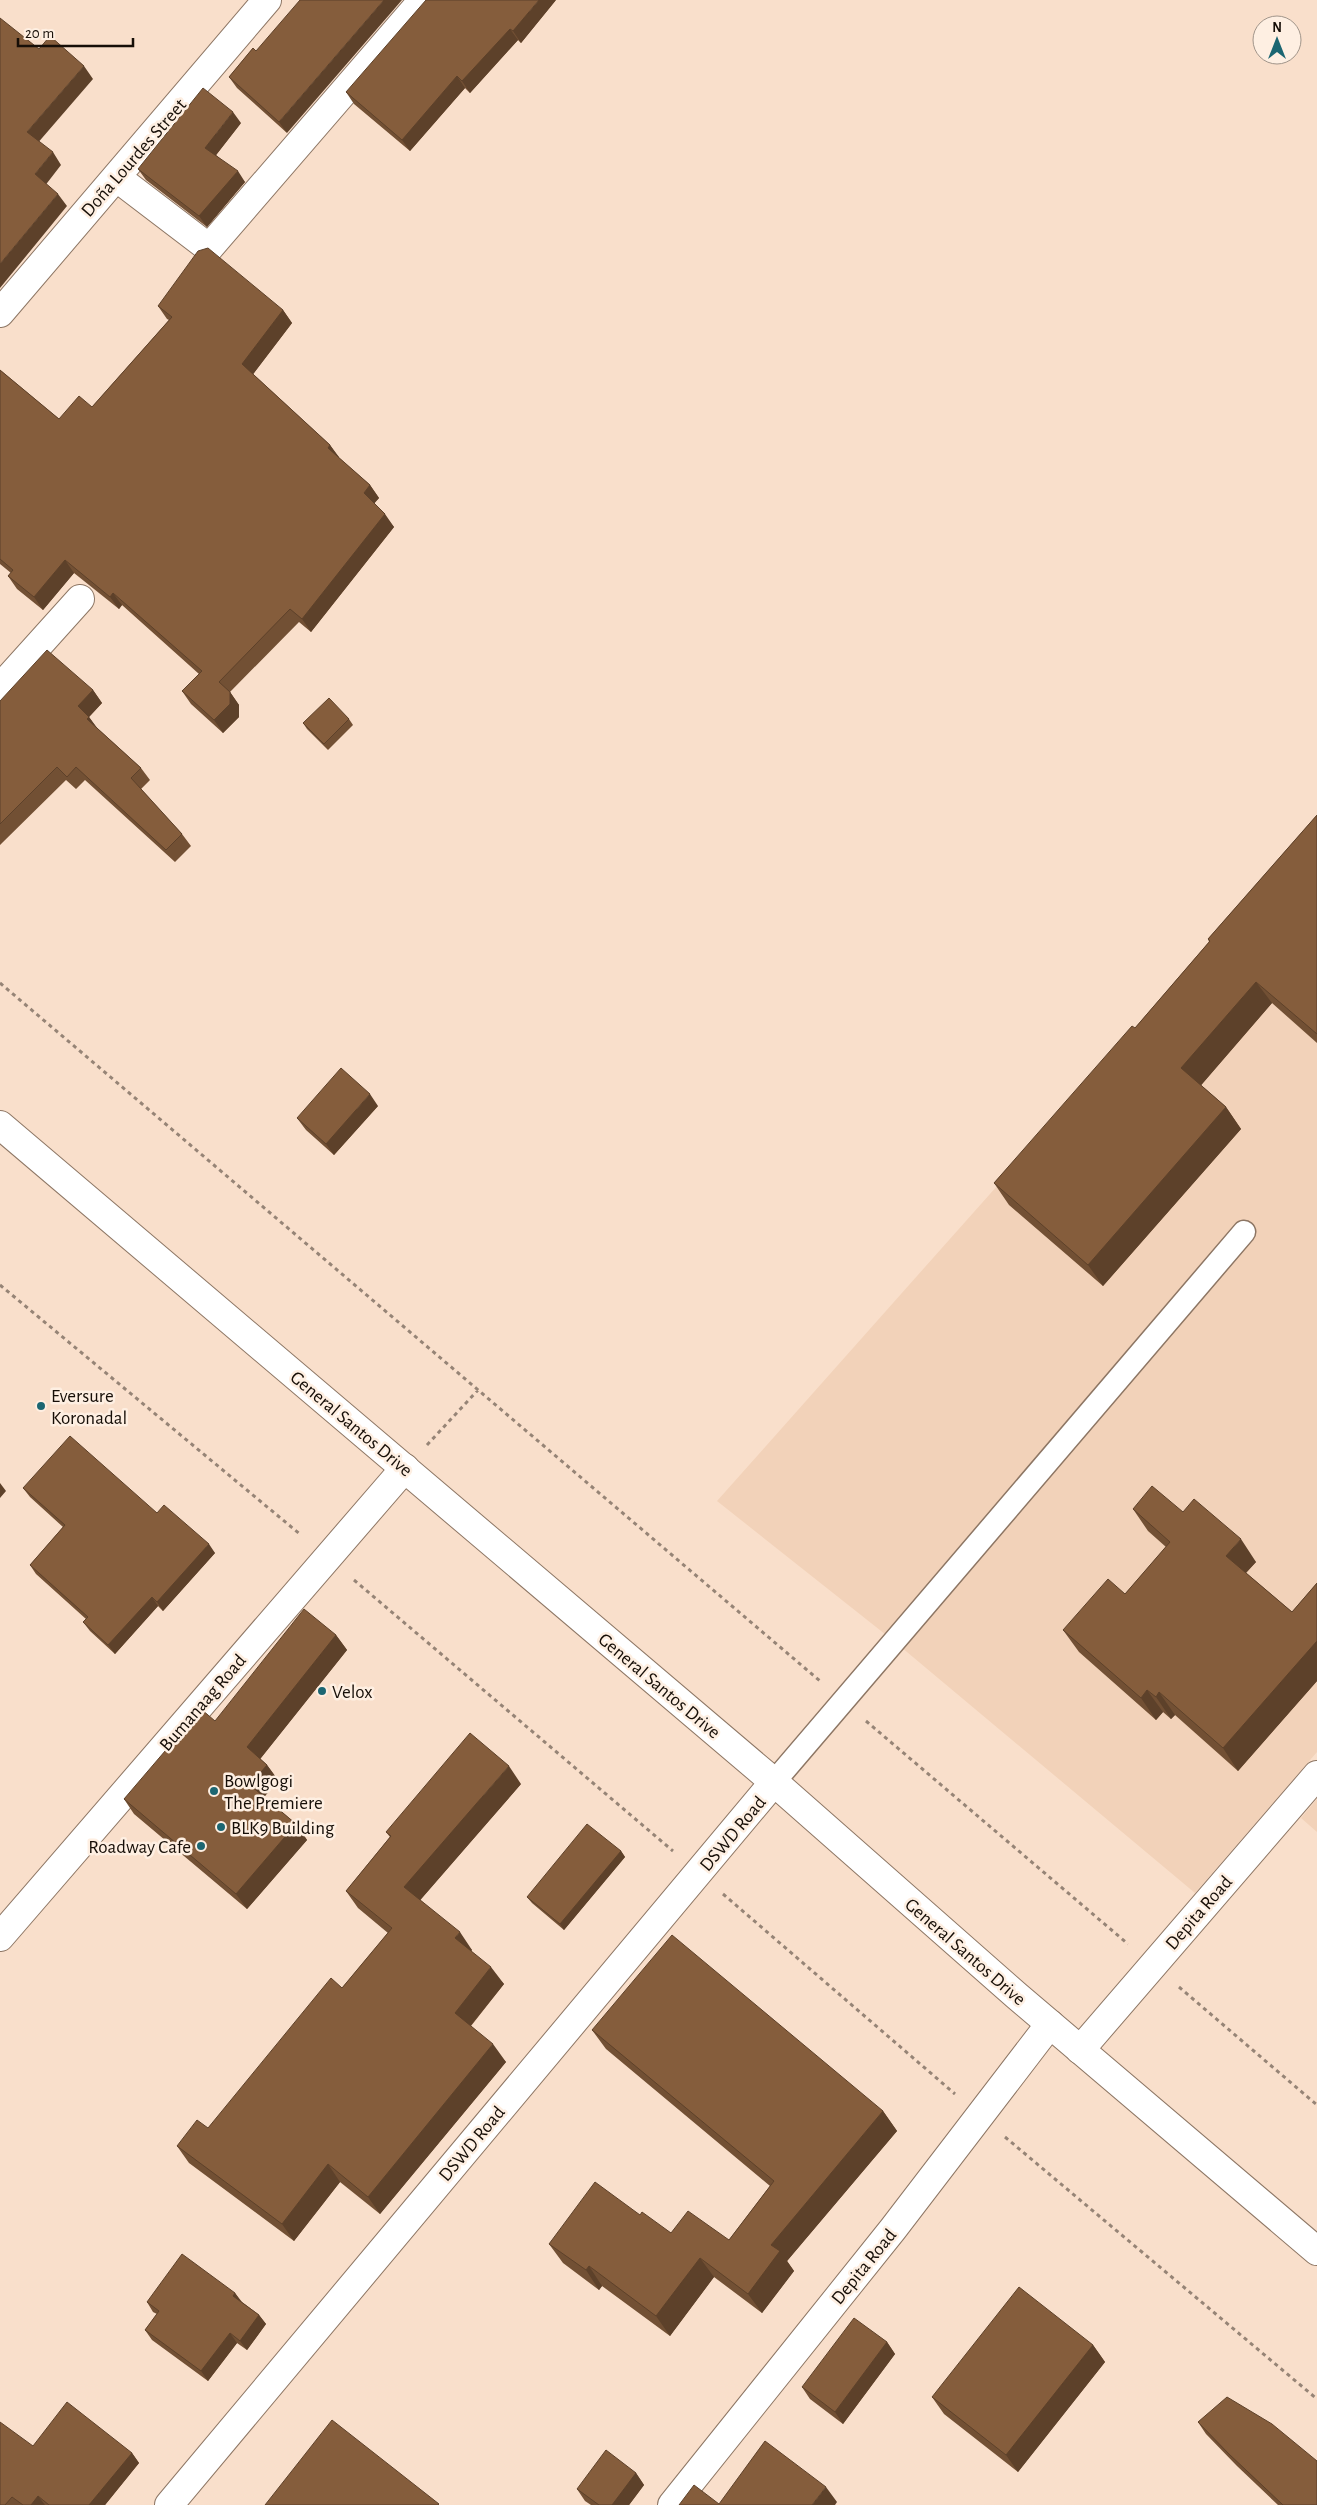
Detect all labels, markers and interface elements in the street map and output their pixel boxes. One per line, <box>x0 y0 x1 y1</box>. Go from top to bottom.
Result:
scale bar <box>18 15 132 47</box>
north arrow <box>1252 15 1302 65</box>
text: N <box>1272 21 1282 35</box>
text: 20 m <box>25 26 54 41</box>
street label: Doña Lourdes Street <box>78 95 190 221</box>
street label: General Santos Drive <box>286 1368 416 1480</box>
place label: Eversure Koronadal <box>51 1387 127 1428</box>
marker: Eversure Koronadal <box>35 1400 47 1412</box>
street label: General Santos Drive <box>594 1630 724 1742</box>
street label: Bumanaag Road <box>156 1651 250 1755</box>
place label: Velox <box>332 1683 373 1702</box>
marker: Velox <box>316 1685 328 1697</box>
place label: Bowlgogi The Premiere <box>224 1772 323 1813</box>
marker: Bowlgogi The Premiere <box>208 1785 220 1797</box>
street label: DSWD Road <box>696 1793 770 1875</box>
place label: BLK9 Building <box>231 1819 335 1838</box>
marker: BLK9 Building <box>215 1821 227 1833</box>
place label: Roadway Cafe <box>88 1838 191 1857</box>
marker: Roadway Cafe <box>195 1840 207 1852</box>
street label: Depita Road <box>1162 1872 1236 1954</box>
street label: General Santos Drive <box>901 1895 1029 2009</box>
street label: DSWD Road <box>435 2103 509 2185</box>
street label: Depita Road <box>828 2225 900 2308</box>

